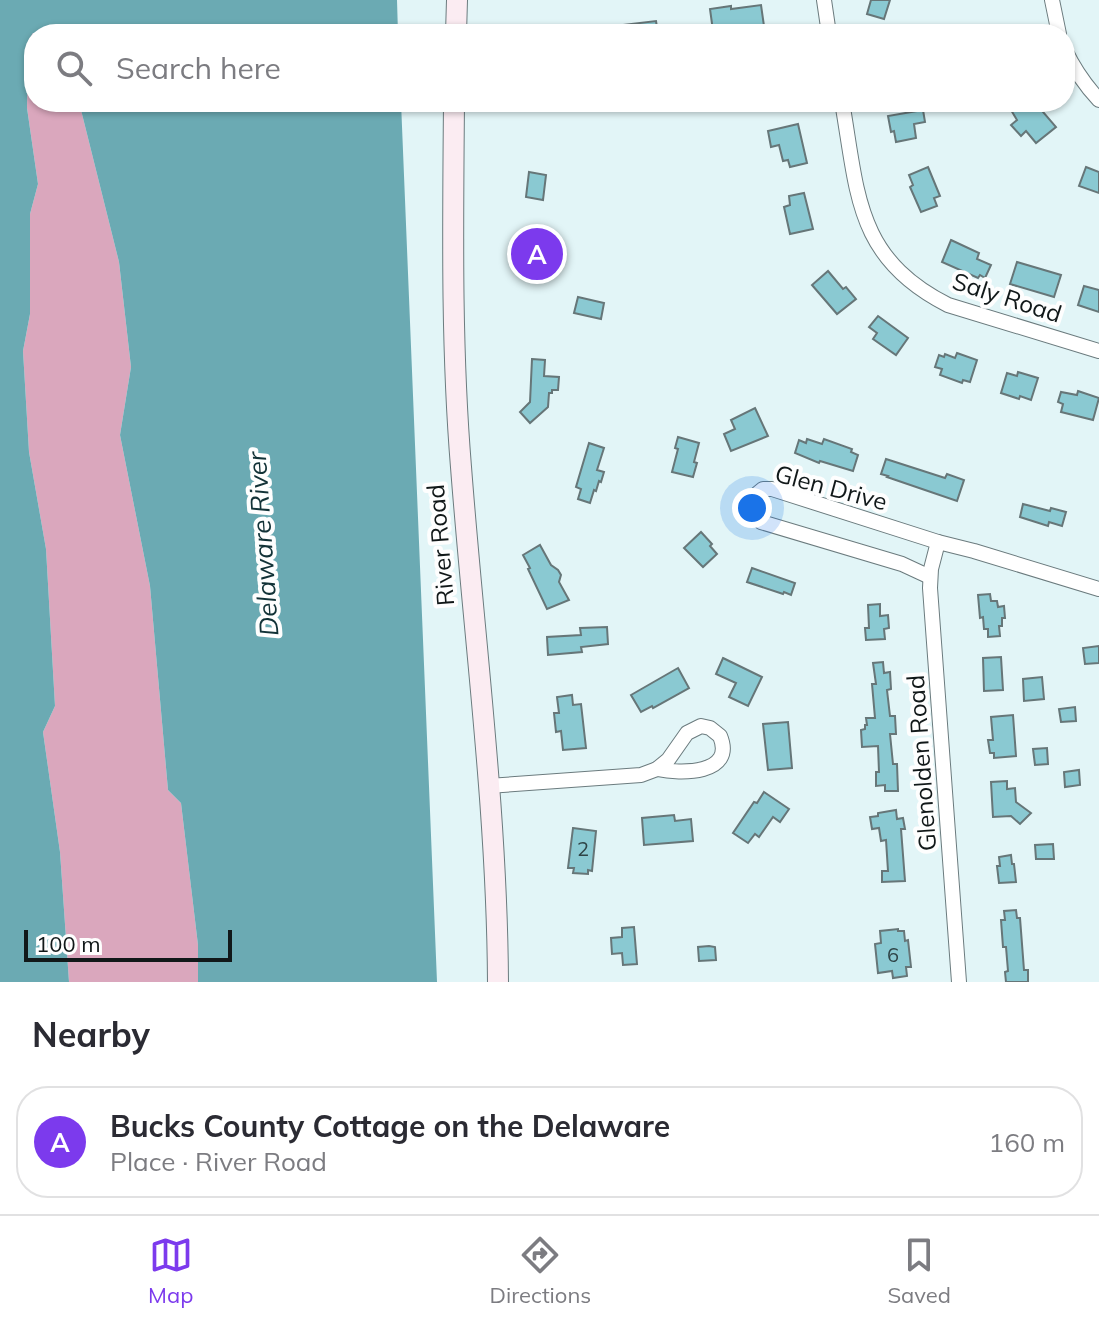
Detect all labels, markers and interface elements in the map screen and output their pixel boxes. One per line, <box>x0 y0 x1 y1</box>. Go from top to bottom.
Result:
search box <box>24 24 1075 112</box>
icon: search <box>52 46 96 90</box>
text: Search here <box>116 49 281 87</box>
pin: A <box>511 224 563 284</box>
street label: Saly Road <box>949 265 1066 329</box>
water label: Delaware River <box>239 449 285 637</box>
street label: Glen Drive <box>772 458 891 516</box>
street label: River Road <box>420 483 460 607</box>
your location <box>732 488 772 528</box>
street label: Glenolden Road <box>900 674 942 852</box>
house number: 2 <box>577 836 589 861</box>
scale bar <box>24 926 232 962</box>
text: 100 m <box>36 930 101 958</box>
house number: 6 <box>887 942 899 967</box>
text: Nearby <box>32 1013 150 1056</box>
text: Bucks County Cottage on the Delaware <box>110 1107 670 1145</box>
text: A <box>50 1126 70 1159</box>
text: 160 m <box>989 1126 1065 1159</box>
text: Place · River Road <box>110 1145 327 1178</box>
tab: Map <box>148 1233 193 1309</box>
tab: Directions <box>490 1233 591 1309</box>
tab: Saved <box>887 1233 951 1309</box>

